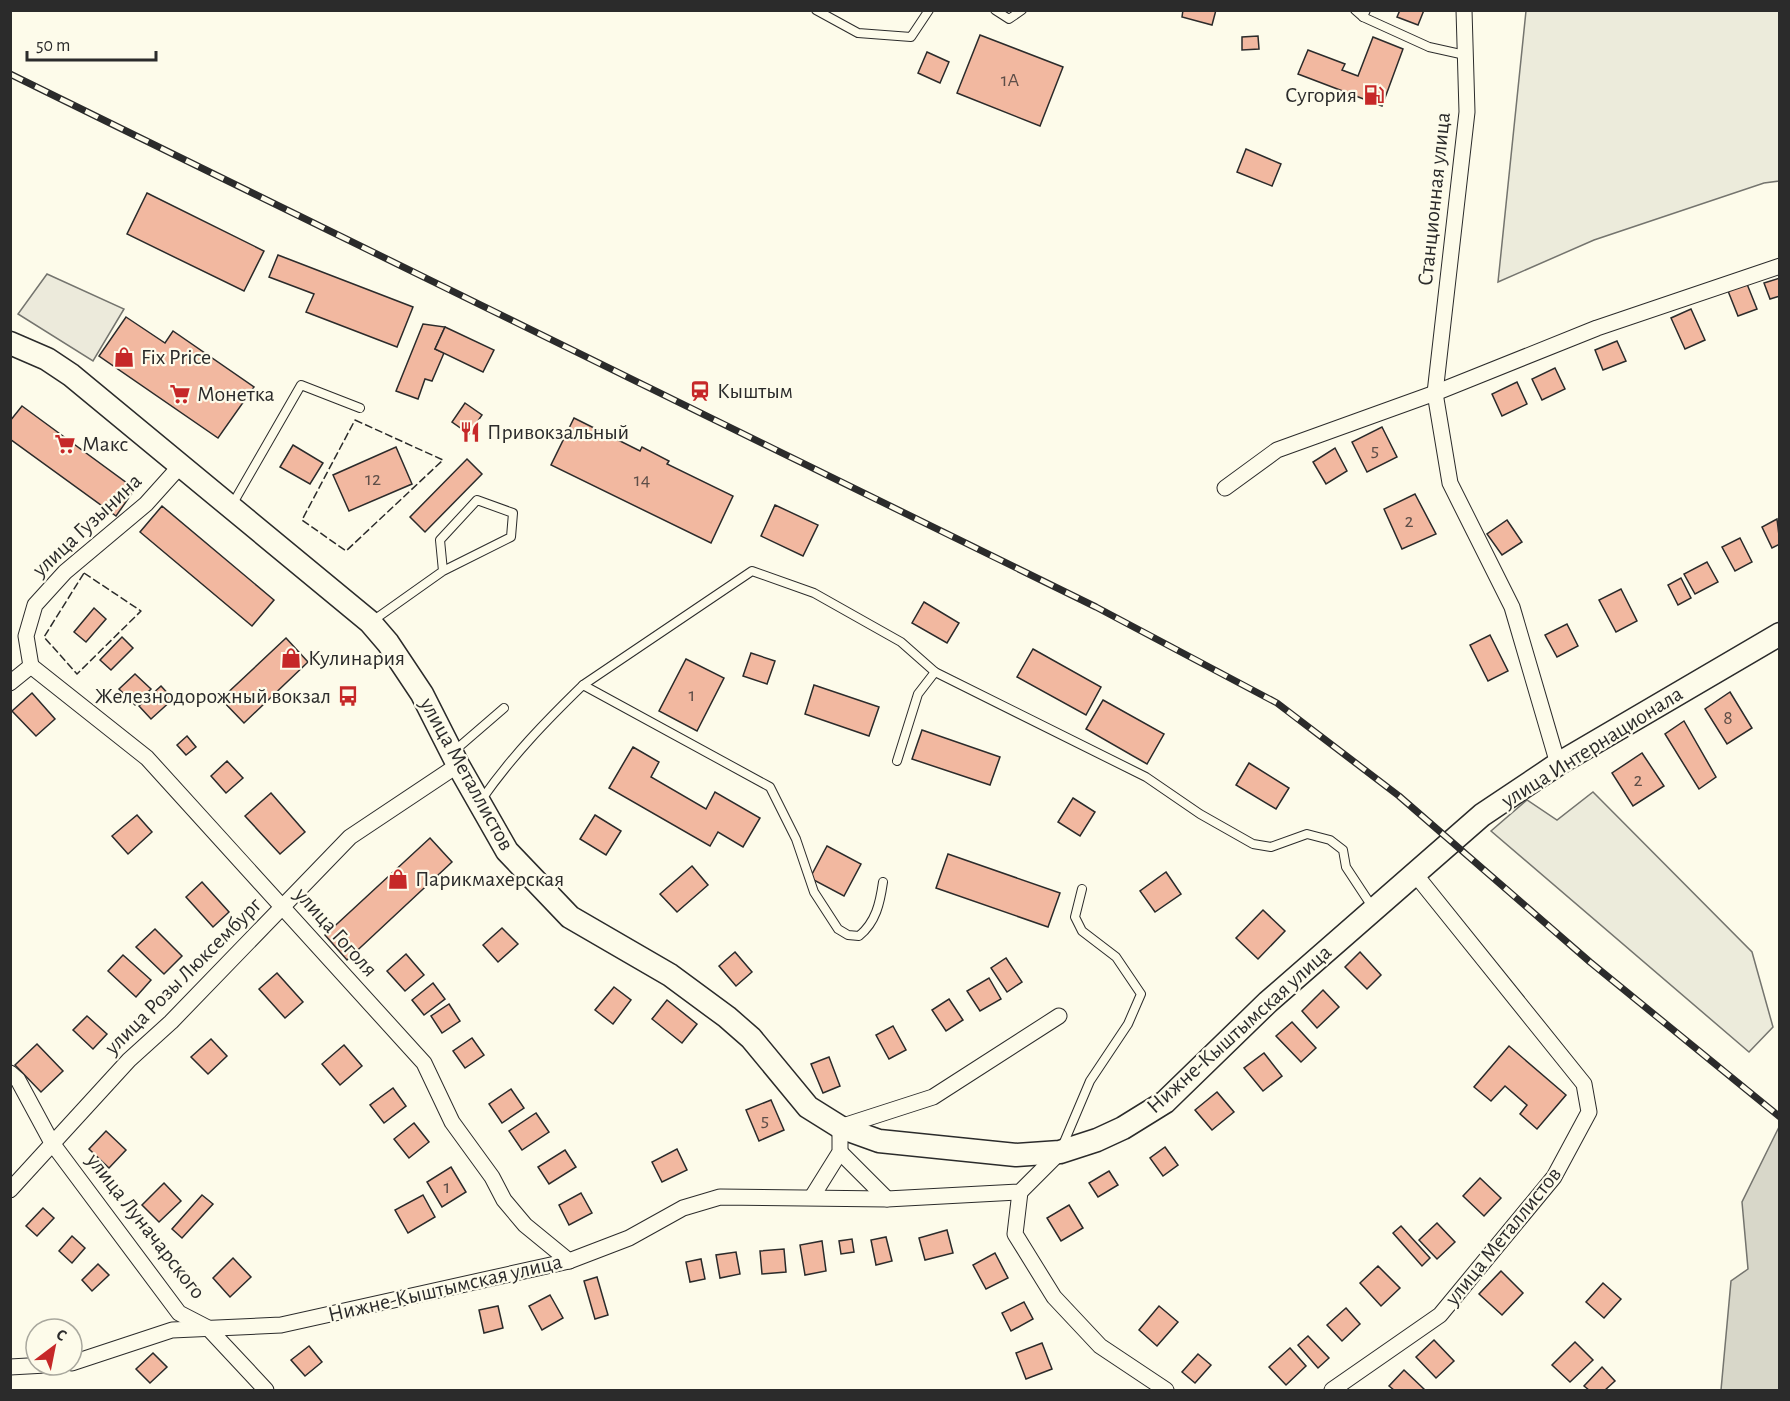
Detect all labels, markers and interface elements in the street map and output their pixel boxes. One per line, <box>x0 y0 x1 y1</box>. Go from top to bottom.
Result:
scale bar <box>27 24 156 62</box>
text: 50 m <box>36 37 70 55</box>
house number: 1А <box>1001 70 1020 90</box>
fuel station icon: Сугория <box>1362 83 1386 107</box>
place label: Сугория <box>1285 84 1357 106</box>
street label: Станционная улица <box>1414 111 1454 287</box>
shop icon: Fix Price <box>112 345 136 369</box>
place label: Fix Price <box>141 346 211 368</box>
station icon: Кыштым <box>688 379 712 403</box>
place label: Кыштым <box>717 380 793 402</box>
supermarket icon: Монетка <box>168 382 192 406</box>
place label: Монетка <box>197 383 275 405</box>
restaurant icon: Привокзальный <box>458 420 482 444</box>
place label: Привокзальный <box>487 421 629 443</box>
supermarket icon: Макс <box>53 432 77 456</box>
place label: Макс <box>82 433 128 455</box>
house number: 5 <box>1371 440 1379 460</box>
street label: улица Гузынина <box>28 469 146 581</box>
house number: 12 <box>365 469 381 489</box>
house number: 14 <box>634 470 650 490</box>
house number: 2 <box>1404 511 1414 531</box>
shop icon: Кулинария <box>279 646 303 670</box>
place label: Кулинария <box>308 647 405 669</box>
street label: улица Интернационала <box>1497 682 1687 812</box>
bus stop icon: Железнодорожный вокзал <box>336 684 360 708</box>
place label: Железнодорожный вокзал <box>95 685 331 707</box>
house number: 1 <box>689 685 695 705</box>
street label: улица Металлистов <box>415 693 518 854</box>
house number: 8 <box>1723 708 1733 728</box>
house number: 2 <box>1633 770 1643 790</box>
shop icon: Парикмахерская <box>386 867 410 891</box>
place label: Парикмахерская <box>415 868 564 890</box>
street label: улица Гоголя <box>290 882 382 981</box>
street label: улица Розы Люксембург <box>100 893 266 1059</box>
street label: Нижне-Кыштымская улица <box>1143 941 1335 1117</box>
house number: 5 <box>761 1110 769 1130</box>
street label: улица Луначарского <box>82 1148 209 1303</box>
street label: улица Металлистов <box>1440 1163 1565 1310</box>
house number: 1 <box>444 1177 450 1197</box>
street label: Нижне-Кыштымская улица <box>326 1250 564 1326</box>
north arrow <box>24 1317 84 1377</box>
text: С <box>53 1326 70 1344</box>

